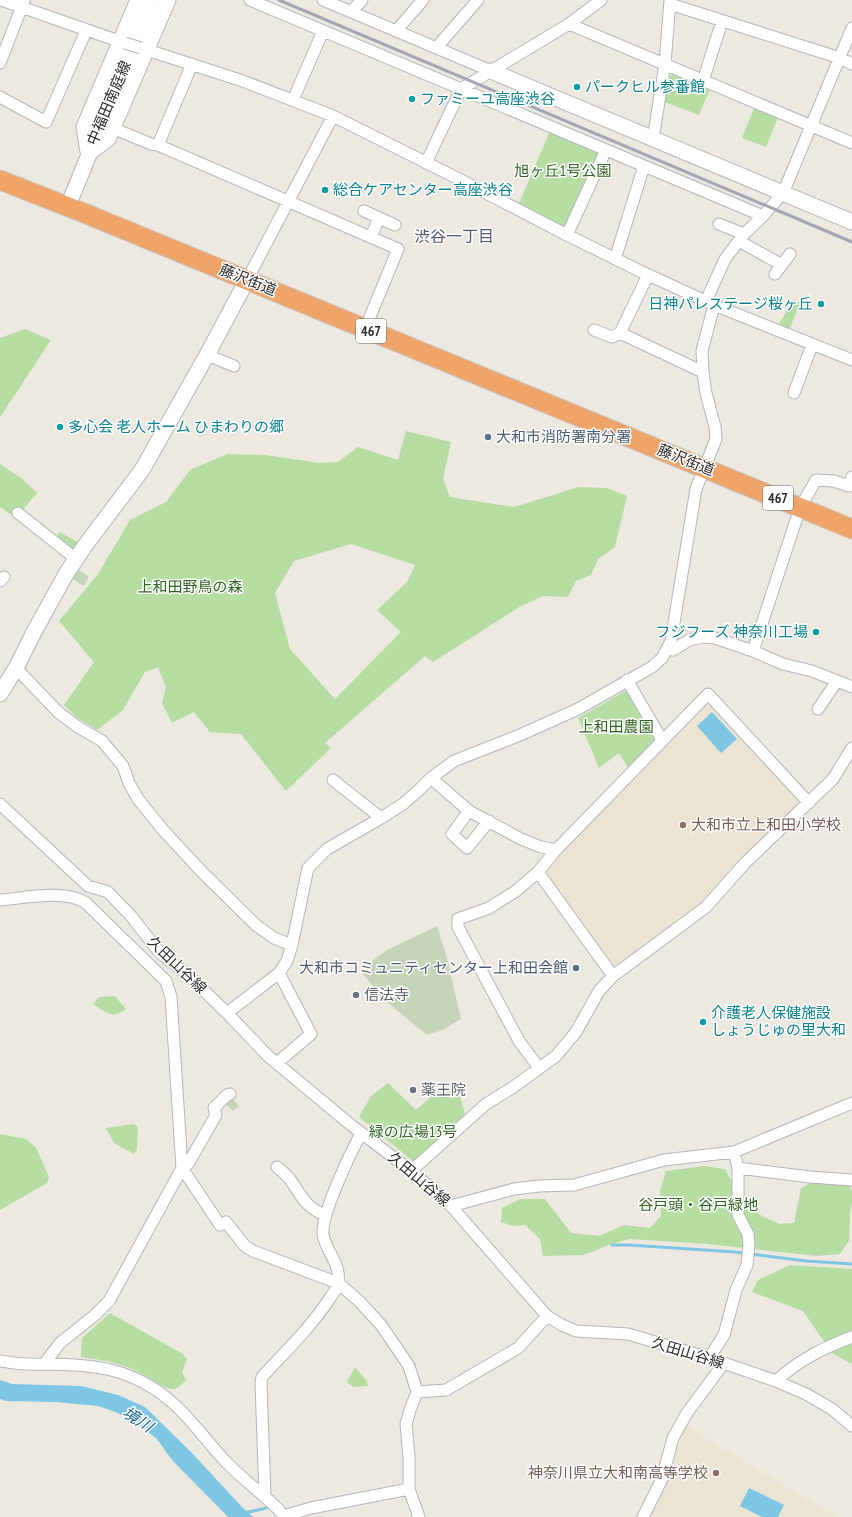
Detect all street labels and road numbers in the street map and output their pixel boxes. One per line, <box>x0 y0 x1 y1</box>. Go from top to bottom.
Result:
street label: 中福田南庭線 <box>82 58 135 148</box>
street label: 藤沢街道 <box>217 259 280 300</box>
road number: 467 <box>356 319 386 343</box>
street label: 藤沢街道 <box>655 439 718 480</box>
road number: 467 <box>763 486 793 510</box>
street label: 久田山谷線 <box>144 932 211 998</box>
street label: 久田山谷線 <box>384 1147 454 1210</box>
street label: 久田山谷線 <box>649 1332 727 1373</box>

